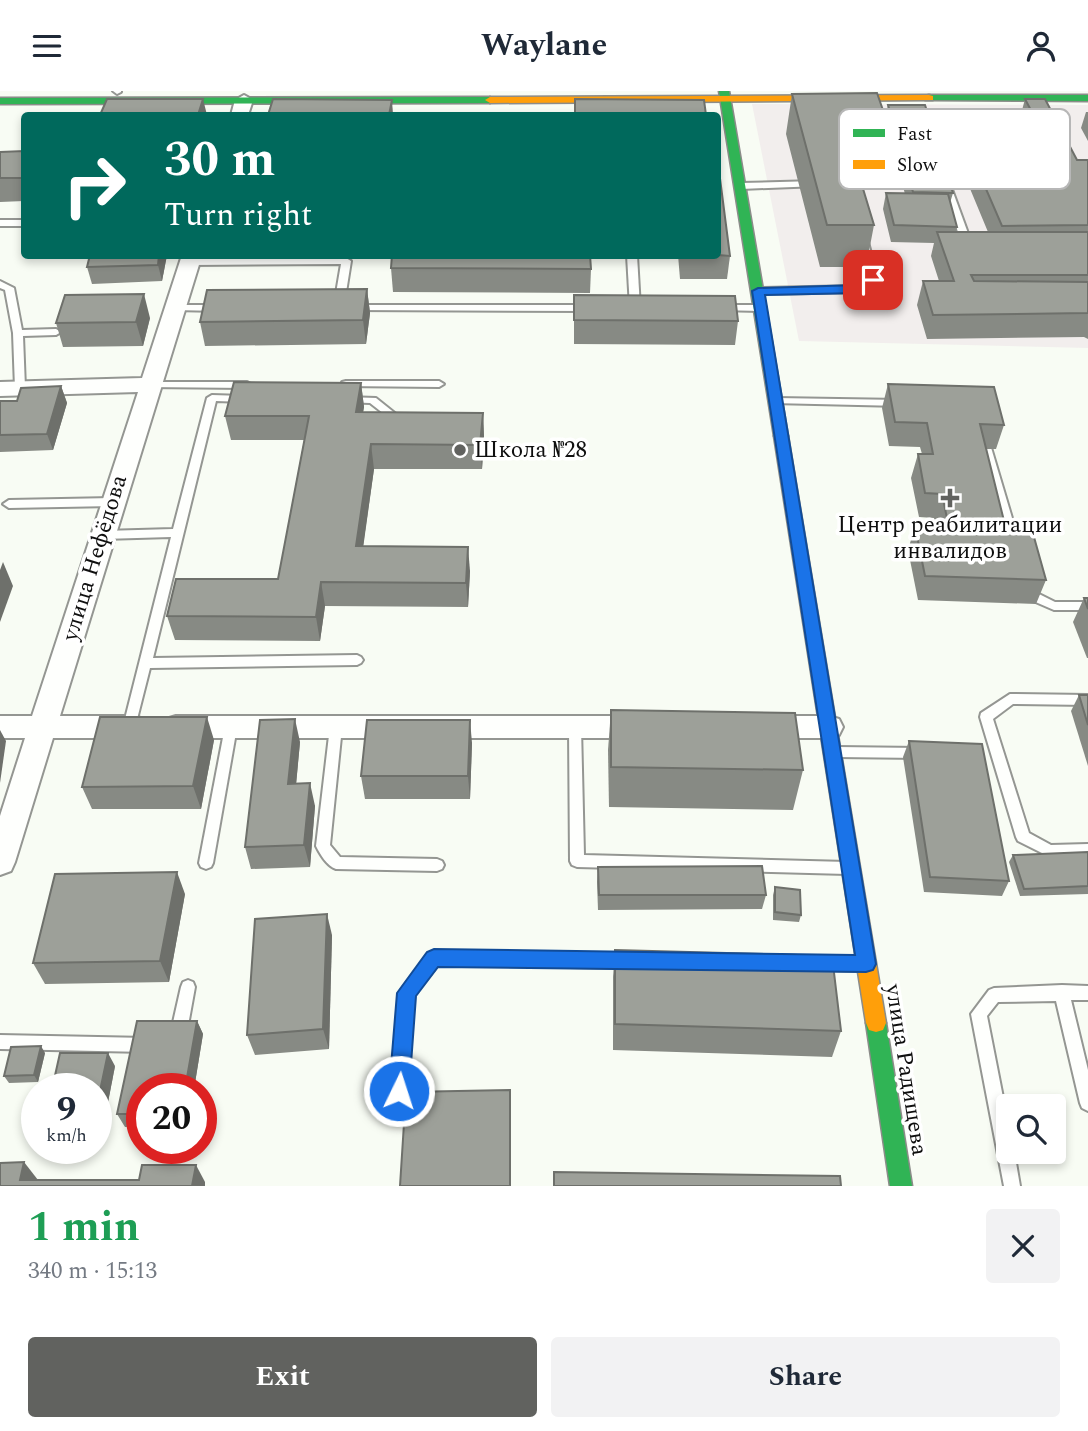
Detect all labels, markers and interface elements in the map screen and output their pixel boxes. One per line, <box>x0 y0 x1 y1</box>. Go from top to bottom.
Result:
text: Waylane <box>481 21 607 70</box>
icon: menu <box>28 27 66 65</box>
icon: person <box>1022 27 1060 65</box>
legend <box>839 109 1070 189</box>
text: Fast <box>897 120 933 149</box>
text: 30 m <box>164 123 275 198</box>
icon: right <box>49 140 140 231</box>
text: Slow <box>897 151 938 180</box>
text: Turn right <box>164 191 312 240</box>
pin <box>843 250 903 310</box>
icon: arrive <box>854 261 892 299</box>
place label: Школа №28 <box>474 433 587 468</box>
marker: Школа №28 <box>452 442 468 458</box>
street label: улица Нефёдова <box>53 470 137 647</box>
marker: Центр реабилитации инвалидов <box>940 488 960 508</box>
place label: Центр реабилитации инвалидов <box>838 508 1062 569</box>
street label: улица Радищева <box>875 981 937 1158</box>
position arrow <box>362 1054 436 1128</box>
speed limit sign: 20 <box>126 1073 217 1164</box>
text: 9 <box>57 1083 76 1136</box>
map controls <box>996 1094 1066 1164</box>
button: search <box>996 1094 1066 1164</box>
text: km/h <box>46 1122 87 1149</box>
text: 1 min <box>28 1196 140 1259</box>
button: close <box>986 1209 1060 1283</box>
text: 340 m · 15:13 <box>28 1254 157 1289</box>
button: Exit <box>28 1337 537 1417</box>
button: Share <box>551 1337 1060 1417</box>

